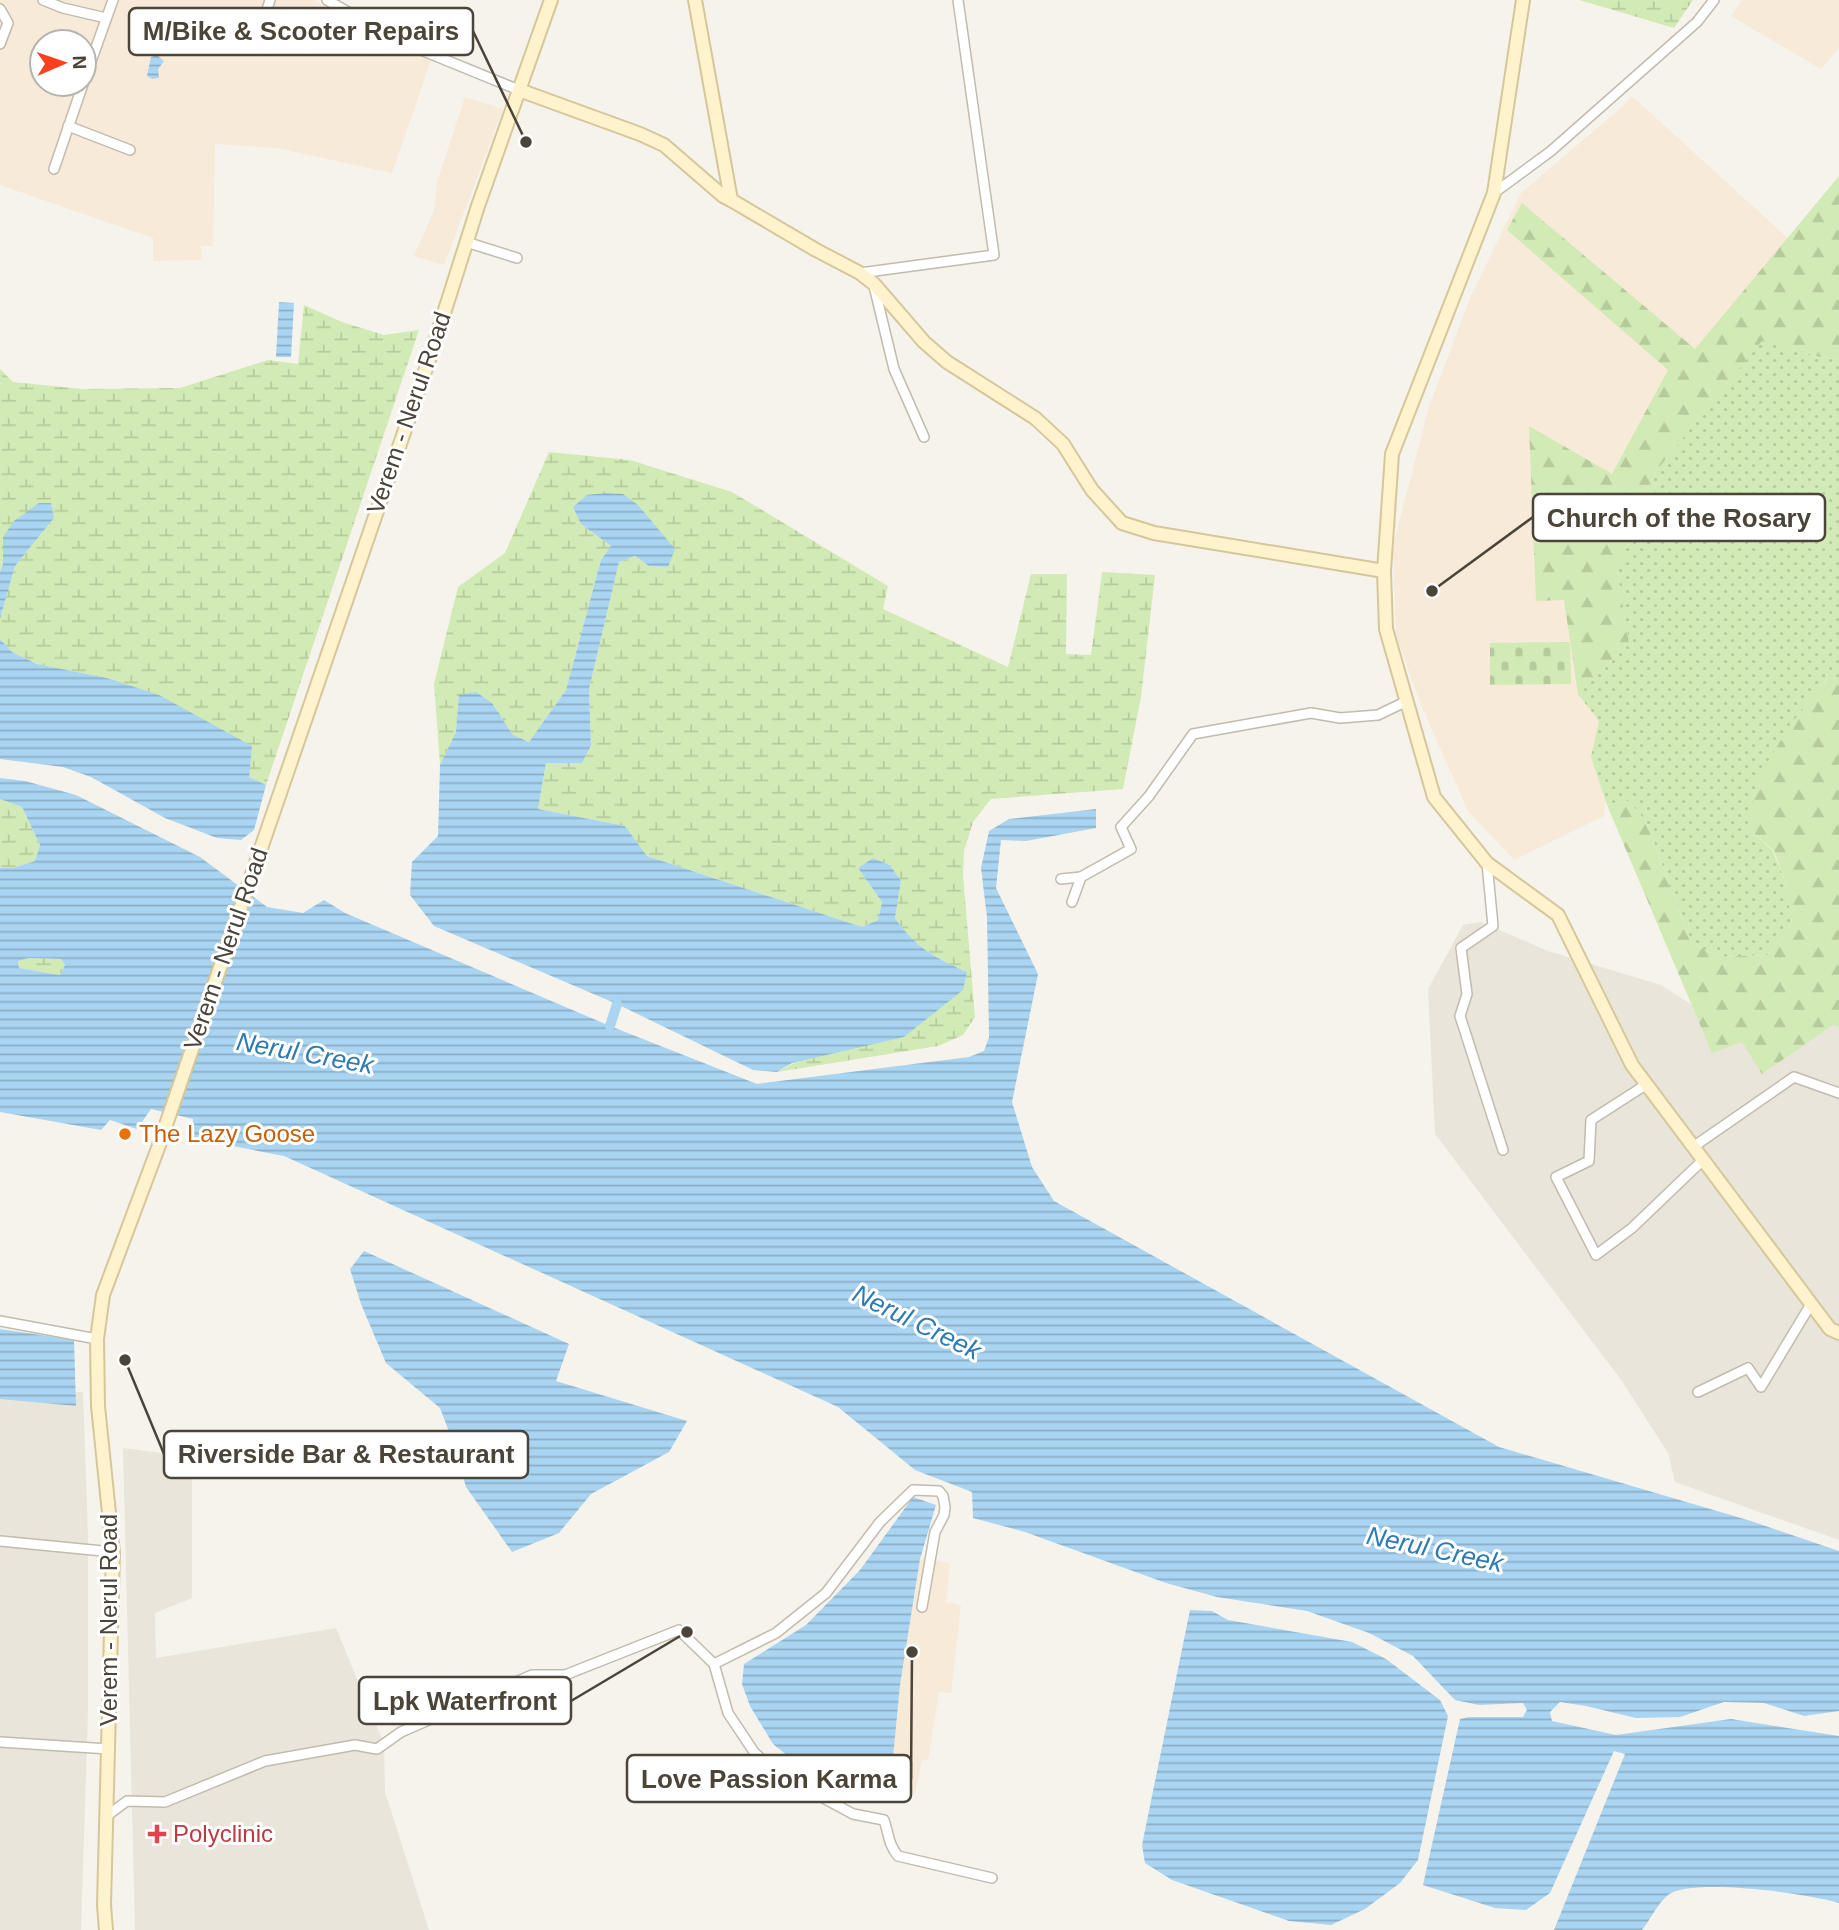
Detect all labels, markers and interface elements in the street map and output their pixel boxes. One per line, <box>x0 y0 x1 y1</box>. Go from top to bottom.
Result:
callout: M/Bike & Scooter Repairs <box>129 8 473 55</box>
text: M/Bike & Scooter Repairs <box>143 16 459 46</box>
north arrow <box>28 28 98 98</box>
text: N <box>69 55 90 70</box>
street label: Verem - Nerul Road <box>361 308 456 518</box>
callout: Church of the Rosary <box>1533 494 1825 541</box>
text: Church of the Rosary <box>1547 503 1812 533</box>
street label: Verem - Nerul Road <box>178 844 273 1054</box>
water label: Nerul Creek <box>234 1026 378 1080</box>
place label: The Lazy Goose <box>139 1120 315 1147</box>
marker: The Lazy Goose <box>117 1126 133 1142</box>
water label: Nerul Creek <box>848 1278 988 1367</box>
callout: Riverside Bar & Restaurant <box>164 1431 528 1478</box>
text: Riverside Bar & Restaurant <box>178 1439 515 1469</box>
street label: Verem - Nerul Road <box>95 1514 122 1726</box>
water label: Nerul Creek <box>1364 1520 1508 1579</box>
callout: Lpk Waterfront <box>359 1677 571 1724</box>
text: Lpk Waterfront <box>373 1686 557 1716</box>
callout: Love Passion Karma <box>627 1755 911 1802</box>
text: Love Passion Karma <box>641 1764 897 1794</box>
place label: Polyclinic <box>173 1820 273 1847</box>
marker: Polyclinic <box>147 1824 167 1844</box>

